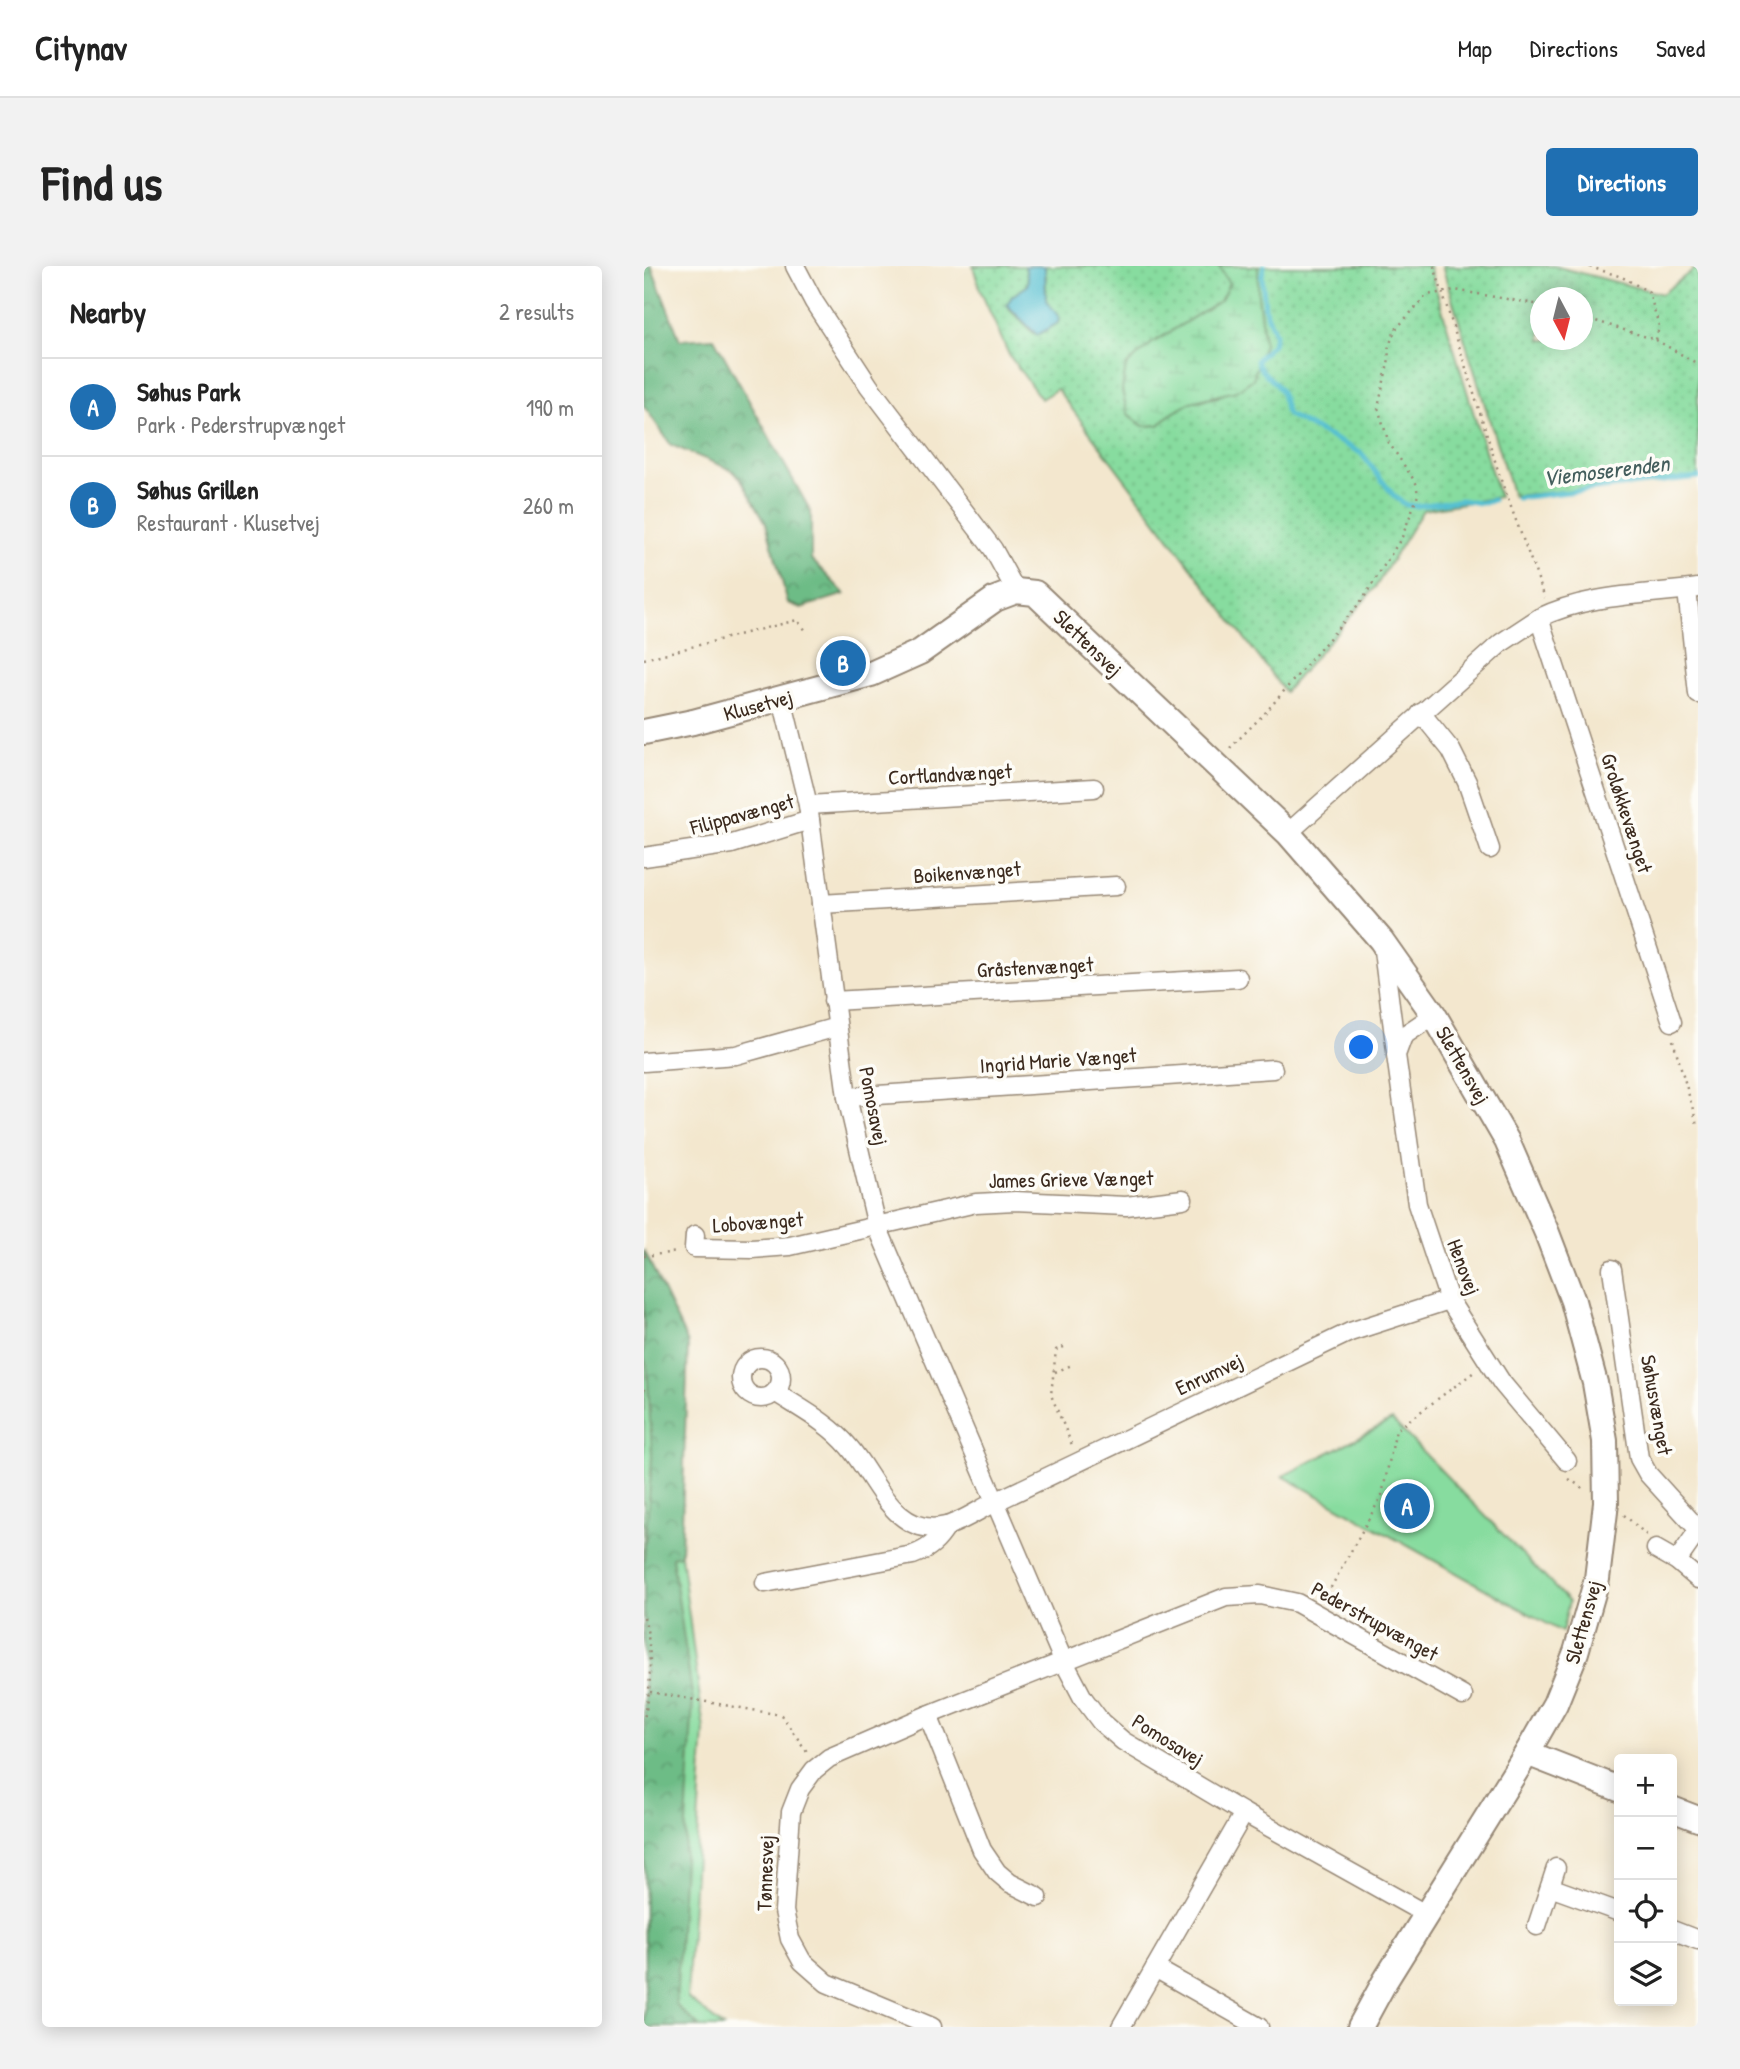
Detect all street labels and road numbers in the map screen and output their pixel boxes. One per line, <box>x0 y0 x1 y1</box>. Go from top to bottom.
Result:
street label: Slettensvej <box>1047 603 1129 683</box>
street label: Klusetvej <box>720 682 796 728</box>
street label: Groløkkevænget <box>1594 750 1660 877</box>
street label: Cortlandvænget <box>887 756 1013 792</box>
street label: Filippavænget <box>686 786 798 842</box>
street label: Boikenvænget <box>912 854 1022 890</box>
street label: Gråstenvænget <box>976 949 1095 985</box>
street label: Slettensvej <box>1429 1021 1497 1109</box>
street label: Ingrid Marie Vænget <box>979 1040 1138 1080</box>
street label: Pomosavej <box>852 1064 896 1148</box>
street label: James Grieve Vænget <box>988 1163 1154 1195</box>
street label: Lobovænget <box>712 1204 805 1240</box>
street label: Henovej <box>1440 1235 1488 1299</box>
street label: Enrumvej <box>1171 1346 1247 1402</box>
street label: Søhusvænget <box>1634 1353 1680 1458</box>
street label: Pederstrupvænget <box>1306 1574 1444 1668</box>
street label: Slettensvej <box>1557 1577 1609 1667</box>
street label: Pomosavej <box>1127 1707 1209 1773</box>
street label: Tønnesvej <box>749 1835 781 1911</box>

